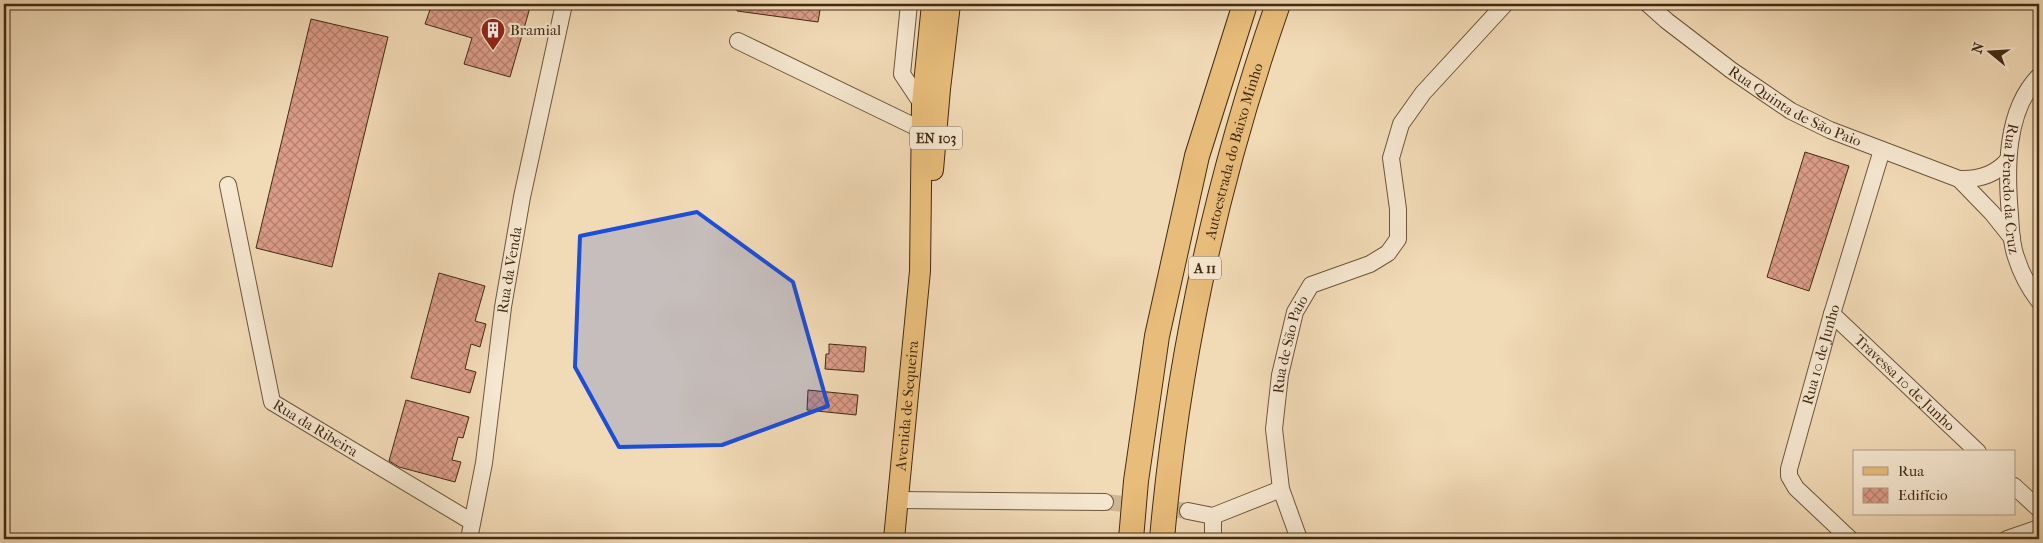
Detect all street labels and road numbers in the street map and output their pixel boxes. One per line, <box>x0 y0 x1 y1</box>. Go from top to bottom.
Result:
street label: Autoestrada do Baixo Minho <box>1201 60 1267 242</box>
street label: Rua Quinta de São Paio <box>1725 62 1864 150</box>
street label: Rua Penedo da Cruz <box>1999 122 2024 256</box>
road number: EN 103 <box>910 126 962 150</box>
street label: Rua da Venda <box>493 224 526 315</box>
road number: A 11 <box>1189 256 1221 280</box>
street label: Rua de São Paio <box>1269 292 1312 394</box>
street label: Rua 10 de Junho <box>1798 302 1844 407</box>
street label: Travessa 10 de Junho <box>1850 331 1959 435</box>
street label: Avenida de Sequeira <box>892 339 922 473</box>
street label: Rua da Ribeira <box>270 396 362 461</box>

